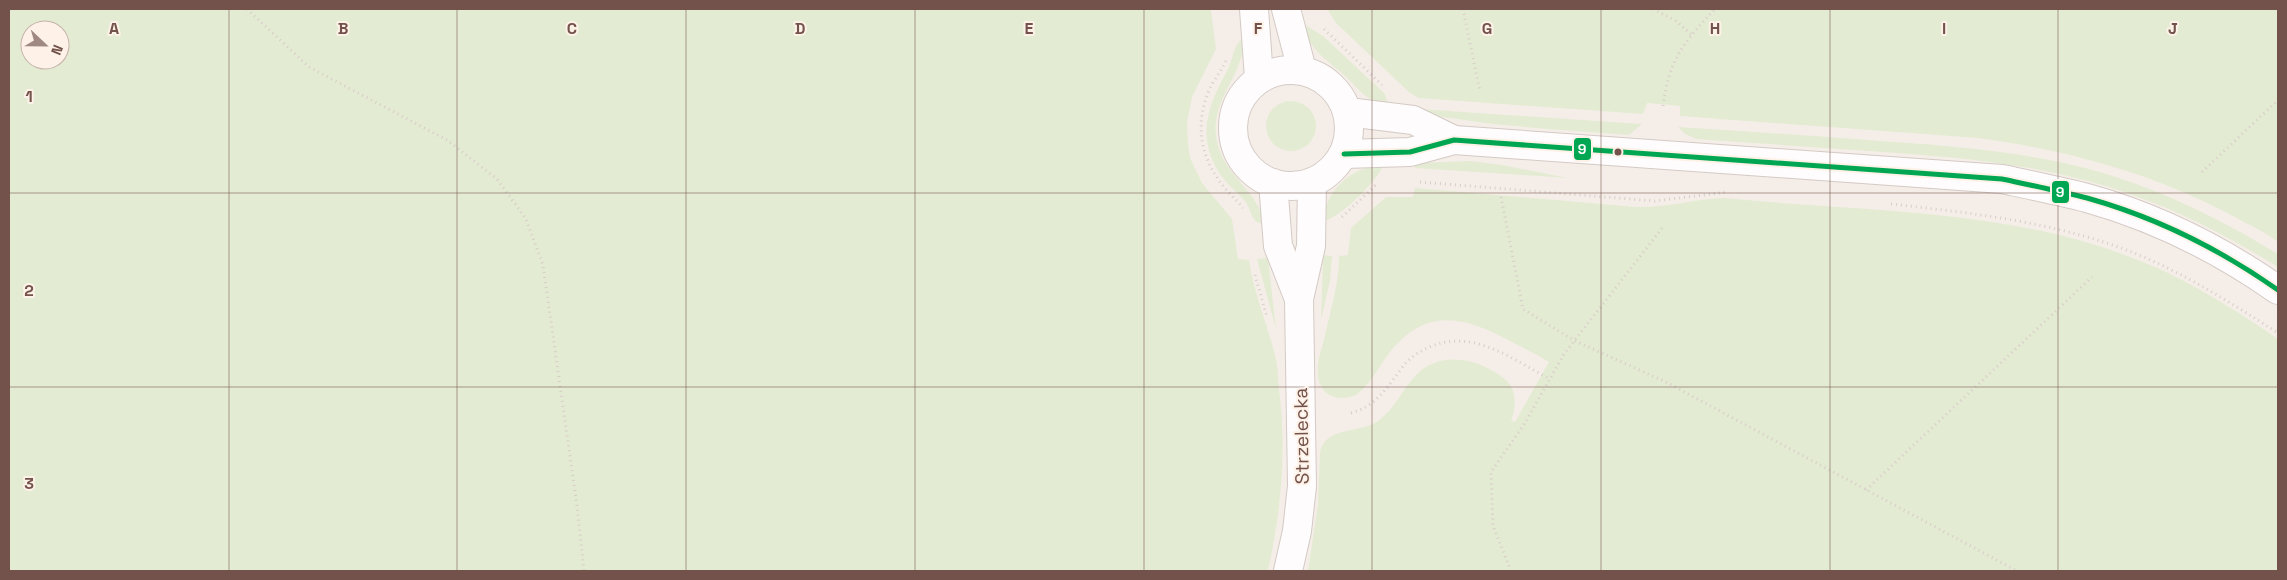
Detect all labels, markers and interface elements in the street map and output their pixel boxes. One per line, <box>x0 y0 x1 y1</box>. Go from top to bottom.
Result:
text: A <box>109 18 119 39</box>
text: B <box>338 18 348 39</box>
text: C <box>567 18 577 39</box>
text: D <box>795 18 805 39</box>
text: E <box>1025 18 1034 39</box>
text: F <box>1254 18 1263 39</box>
text: G <box>1482 18 1492 39</box>
text: H <box>1710 18 1720 39</box>
text: I <box>1942 18 1946 39</box>
text: J <box>2168 18 2178 39</box>
north arrow <box>20 20 70 70</box>
text: N <box>47 42 67 58</box>
text: 1 <box>25 86 33 107</box>
line badge: 9 <box>1573 137 1592 161</box>
text: 9 <box>1578 140 1586 158</box>
unlabelled marker <box>1613 147 1623 157</box>
line badge: 9 <box>2051 180 2070 204</box>
text: 9 <box>2056 183 2064 201</box>
text: 2 <box>24 280 34 301</box>
street label: Strzelecka <box>1288 387 1315 484</box>
text: 3 <box>24 473 34 494</box>

